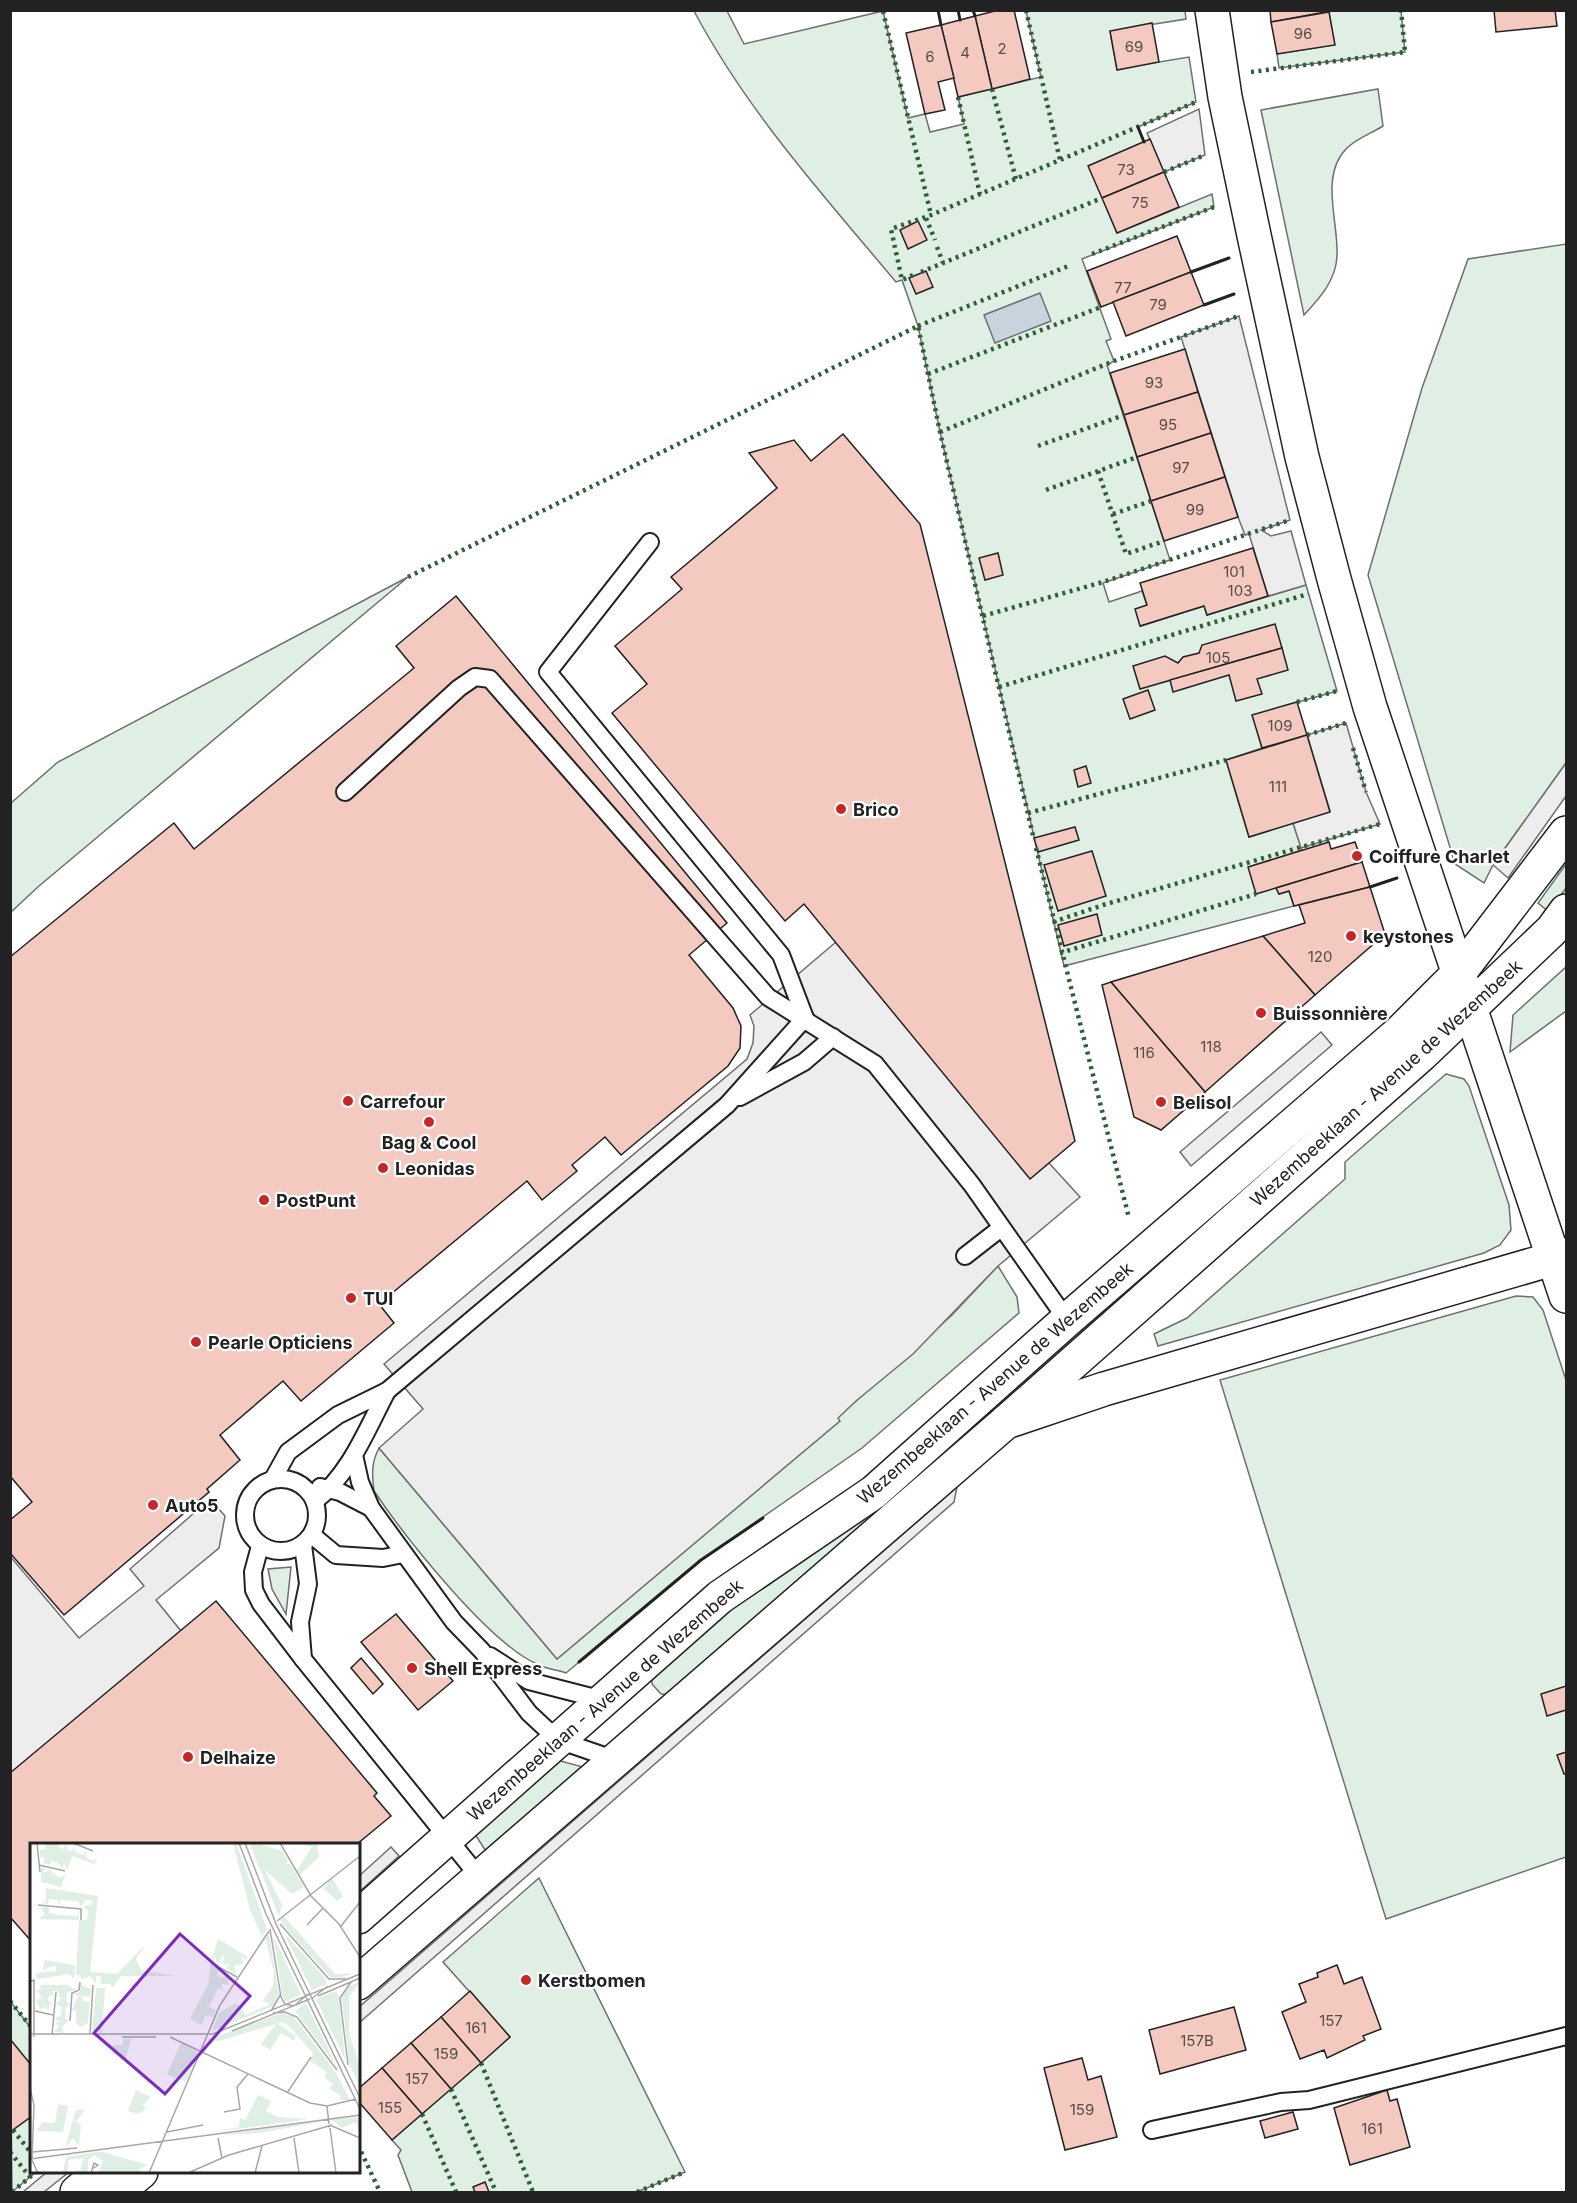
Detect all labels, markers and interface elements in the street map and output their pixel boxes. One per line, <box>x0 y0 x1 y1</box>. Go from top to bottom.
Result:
house number: 96 <box>1294 24 1312 43</box>
house number: 69 <box>1125 37 1143 56</box>
house number: 2 <box>997 39 1007 58</box>
house number: 4 <box>960 43 970 62</box>
house number: 6 <box>925 47 935 66</box>
house number: 73 <box>1117 160 1135 179</box>
house number: 75 <box>1131 193 1149 212</box>
house number: 77 <box>1114 278 1132 297</box>
house number: 79 <box>1149 295 1167 314</box>
house number: 93 <box>1145 373 1163 392</box>
house number: 95 <box>1159 415 1177 434</box>
house number: 97 <box>1172 458 1190 477</box>
house number: 99 <box>1186 500 1204 519</box>
house number: 101 <box>1223 562 1245 581</box>
house number: 103 <box>1228 581 1252 600</box>
house number: 105 <box>1206 648 1230 667</box>
house number: 109 <box>1268 716 1292 735</box>
house number: 111 <box>1269 777 1287 796</box>
place label: Brico <box>853 799 899 820</box>
marker: Brico <box>834 802 848 816</box>
place label: Coiffure Charlet <box>1369 846 1510 867</box>
marker: Coiffure Charlet <box>1350 849 1364 863</box>
place label: keystones <box>1363 926 1454 947</box>
marker: keystones <box>1344 929 1358 943</box>
house number: 120 <box>1308 947 1332 966</box>
street label: Wezembeeklaan - Avenue de Wezembeek <box>1246 955 1526 1211</box>
place label: Buissonnière <box>1273 1003 1388 1024</box>
marker: Buissonnière <box>1254 1006 1268 1020</box>
house number: 118 <box>1200 1037 1222 1056</box>
house number: 116 <box>1133 1043 1155 1062</box>
place label: Carrefour <box>360 1091 445 1112</box>
place label: Belisol <box>1173 1092 1231 1113</box>
marker: Carrefour <box>341 1094 355 1108</box>
marker: Belisol <box>1154 1095 1168 1109</box>
marker: Bag & Cool <box>422 1115 436 1129</box>
place label: Bag & Cool <box>382 1132 476 1153</box>
place label: Leonidas <box>395 1158 475 1179</box>
marker: Leonidas <box>376 1161 390 1175</box>
place label: PostPunt <box>276 1190 356 1211</box>
marker: PostPunt <box>257 1193 271 1207</box>
street label: Wezembeeklaan - Avenue de Wezembeek <box>853 1257 1137 1508</box>
place label: TUI <box>363 1288 393 1309</box>
marker: TUI <box>344 1291 358 1305</box>
place label: Pearle Opticiens <box>208 1332 353 1353</box>
marker: Pearle Opticiens <box>189 1335 203 1349</box>
place label: Auto5 <box>165 1495 219 1516</box>
marker: Auto5 <box>146 1498 160 1512</box>
street label: Wezembeeklaan - Avenue de Wezembeek <box>463 1574 747 1825</box>
place label: Shell Express <box>424 1658 542 1679</box>
marker: Shell Express <box>405 1661 419 1675</box>
place label: Delhaize <box>200 1747 276 1768</box>
marker: Delhaize <box>181 1750 195 1764</box>
inset map <box>30 1843 360 2173</box>
place label: Kerstbomen <box>538 1970 646 1991</box>
marker: Kerstbomen <box>519 1973 533 1987</box>
house number: 157 <box>1319 2011 1343 2030</box>
house number: 161 <box>465 2018 487 2037</box>
house number: 157B <box>1180 2031 1214 2050</box>
house number: 159 <box>434 2044 458 2063</box>
house number: 157 <box>405 2069 429 2088</box>
house number: 155 <box>378 2098 402 2117</box>
house number: 159 <box>1070 2100 1094 2119</box>
house number: 161 <box>1361 2119 1383 2138</box>

